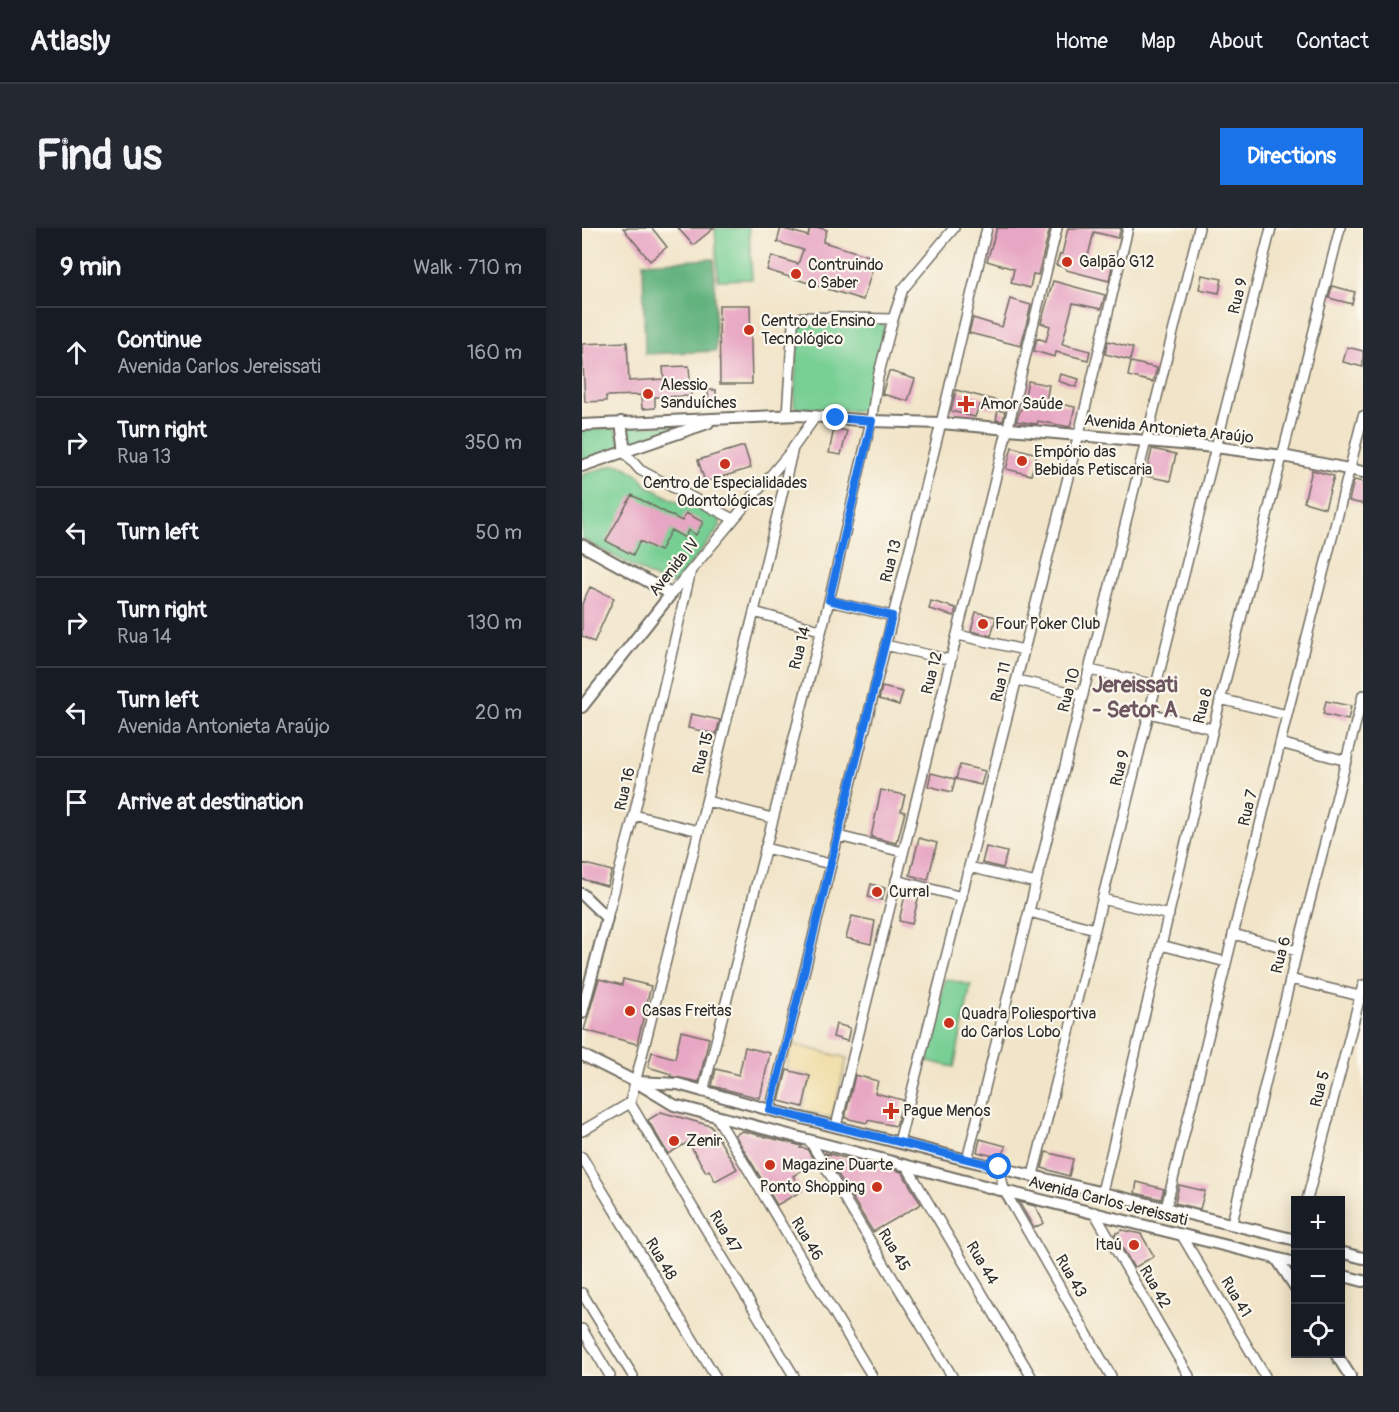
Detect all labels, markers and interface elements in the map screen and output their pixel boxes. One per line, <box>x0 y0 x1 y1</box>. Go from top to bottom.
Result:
text: Atlasly <box>30 24 110 59</box>
text: Home <box>1055 28 1108 55</box>
text: Map <box>1141 28 1176 55</box>
text: About <box>1209 28 1263 55</box>
text: Contact <box>1296 28 1369 55</box>
button: Directions <box>1220 128 1363 185</box>
text: Find us <box>36 130 162 182</box>
text: 9 min <box>60 251 121 283</box>
place label: Galpão G12 <box>1079 252 1155 272</box>
text: Walk · 710 m <box>413 255 522 280</box>
place label: Contruindo o Saber <box>808 255 884 293</box>
marker: Galpão G12 <box>1060 255 1074 269</box>
marker: Contruindo o Saber <box>789 267 803 281</box>
street label: Rua 9 <box>1224 276 1252 316</box>
place label: Centro de Ensino Tecnológico <box>761 311 876 349</box>
marker: Centro de Ensino Tecnológico <box>742 323 756 337</box>
text: Continue <box>117 326 201 354</box>
icon: ahead <box>60 336 93 369</box>
text: 160 m <box>467 340 522 365</box>
text: Avenida Carlos Jereissati <box>117 354 321 379</box>
place label: Alessio Sanduíches <box>660 375 736 413</box>
marker: Alessio Sanduíches <box>641 387 655 401</box>
place label: Amor Saúde <box>980 394 1063 414</box>
marker: Amor Saúde <box>957 395 975 413</box>
route end <box>822 404 848 430</box>
street label: Avenida Antonieta Araújo <box>1083 410 1255 448</box>
text: Turn right <box>117 416 207 444</box>
icon: right <box>60 426 93 459</box>
text: 350 m <box>464 430 522 455</box>
place label: Empório das Bebidas Petiscaria <box>1034 442 1152 480</box>
text: Rua 13 <box>117 444 171 469</box>
marker: Empório das Bebidas Petiscaria <box>1015 454 1029 468</box>
marker: Centro de Especialidades Odontológicas <box>718 457 732 471</box>
place label: Centro de Especialidades Odontológicas <box>643 473 807 511</box>
icon: left <box>60 516 93 549</box>
text: Turn left <box>117 518 199 546</box>
text: 50 m <box>475 520 522 545</box>
street label: Avenida IV <box>645 534 703 600</box>
street label: Rua 13 <box>876 537 906 584</box>
text: Turn right <box>117 596 207 624</box>
icon: right <box>60 606 93 639</box>
text: 130 m <box>467 610 522 635</box>
place label: Four Poker Club <box>995 614 1101 634</box>
marker: Four Poker Club <box>976 617 990 631</box>
text: Rua 14 <box>117 624 172 649</box>
street label: Rua 14 <box>785 624 815 672</box>
street label: Rua 12 <box>917 649 947 696</box>
street label: Rua 11 <box>986 660 1016 704</box>
street label: Rua 10 <box>1053 665 1085 715</box>
district label: Jereissati - Setor A <box>1092 671 1178 724</box>
text: Turn left <box>117 686 199 714</box>
street label: Rua 8 <box>1189 686 1217 726</box>
icon: left <box>60 696 93 729</box>
text: 20 m <box>475 700 522 725</box>
text: Avenida Antonieta Araújo <box>117 714 330 739</box>
street label: Rua 15 <box>688 730 718 776</box>
street label: Rua 9 <box>1106 748 1134 788</box>
street label: Rua 16 <box>610 765 640 813</box>
icon: arrive <box>60 786 93 819</box>
street label: Rua 7 <box>1234 787 1262 828</box>
text: Arrive at destination <box>117 788 303 816</box>
place label: Curral <box>889 882 930 902</box>
marker: Curral <box>870 885 884 899</box>
street label: Rua 6 <box>1267 934 1295 976</box>
place label: Casas Freitas <box>642 1001 731 1021</box>
marker: Casas Freitas <box>623 1004 637 1018</box>
place label: Quadra Poliesportiva do Carlos Lobo <box>961 1004 1096 1042</box>
marker: Quadra Poliesportiva do Carlos Lobo <box>942 1016 956 1030</box>
street label: Rua 5 <box>1306 1069 1334 1109</box>
place label: Pague Menos <box>903 1101 990 1121</box>
marker: Pague Menos <box>884 1104 898 1118</box>
place label: Zenir <box>686 1131 722 1151</box>
marker: Zenir <box>667 1134 681 1148</box>
route start <box>985 1153 1011 1179</box>
place label: Magazine Duarte <box>782 1155 893 1175</box>
marker: Magazine Duarte <box>763 1158 777 1172</box>
street label: Avenida Carlos Jereissati <box>1026 1172 1190 1230</box>
place label: Ponto Shopping <box>760 1177 865 1197</box>
marker: Ponto Shopping <box>870 1180 884 1194</box>
map controls <box>1291 1196 1345 1358</box>
button: + <box>1291 1196 1345 1250</box>
street label: Rua 47 <box>705 1207 746 1257</box>
street label: Rua 46 <box>786 1214 828 1264</box>
street label: Rua 45 <box>874 1225 914 1275</box>
street label: Rua 48 <box>641 1234 681 1284</box>
place label: Itaú <box>1095 1235 1122 1255</box>
street label: Rua 44 <box>961 1238 1003 1288</box>
marker: Itaú <box>1127 1238 1141 1252</box>
button: − <box>1291 1250 1345 1304</box>
street label: Rua 43 <box>1051 1251 1091 1301</box>
street label: Rua 42 <box>1135 1262 1175 1312</box>
street label: Rua 41 <box>1216 1273 1256 1321</box>
button: locate <box>1291 1304 1345 1358</box>

